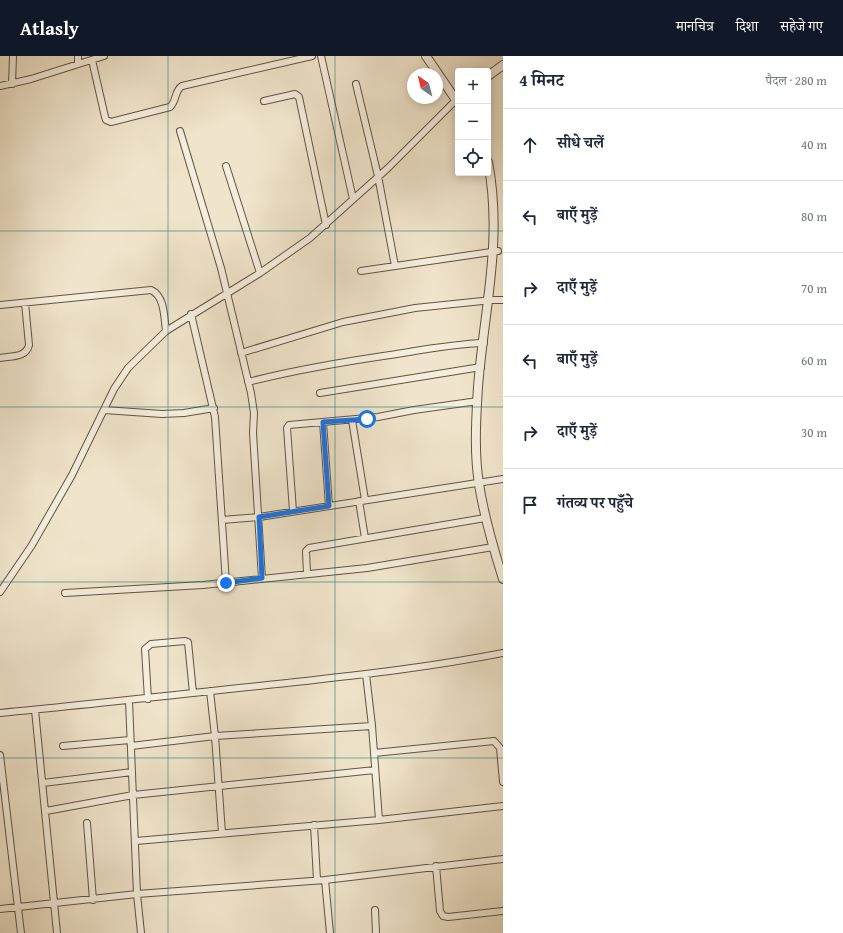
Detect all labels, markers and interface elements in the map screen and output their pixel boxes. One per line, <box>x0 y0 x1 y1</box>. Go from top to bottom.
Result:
text: Atlasly <box>20 14 79 42</box>
text: मानचित्र <box>676 16 714 36</box>
text: दिशा <box>736 16 758 36</box>
text: सहेजे गए <box>780 16 823 36</box>
text: 4 मिनट <box>519 67 564 92</box>
north arrow <box>407 68 443 104</box>
map controls <box>455 68 491 176</box>
button: + <box>455 68 491 104</box>
text: पैदल · 280 m <box>766 71 827 90</box>
button: − <box>455 104 491 140</box>
text: सीधे चलें <box>557 132 604 153</box>
icon: ahead <box>519 134 541 156</box>
text: 40 m <box>801 135 827 154</box>
button: locate <box>455 140 491 176</box>
text: बाएँ मुड़ें <box>557 204 598 225</box>
icon: left <box>519 206 541 228</box>
text: 80 m <box>801 207 827 226</box>
text: दाएँ मुड़ें <box>557 276 597 297</box>
icon: right <box>519 278 541 300</box>
text: 70 m <box>801 279 827 298</box>
text: बाएँ मुड़ें <box>557 348 598 369</box>
icon: left <box>519 350 541 372</box>
text: 60 m <box>801 351 827 370</box>
route start <box>358 410 376 428</box>
text: दाएँ मुड़ें <box>557 420 597 441</box>
icon: right <box>519 422 541 444</box>
text: 30 m <box>801 423 827 442</box>
text: गंतव्य पर पहुँचे <box>557 492 633 513</box>
icon: arrive <box>519 494 541 516</box>
route end <box>217 574 235 592</box>

